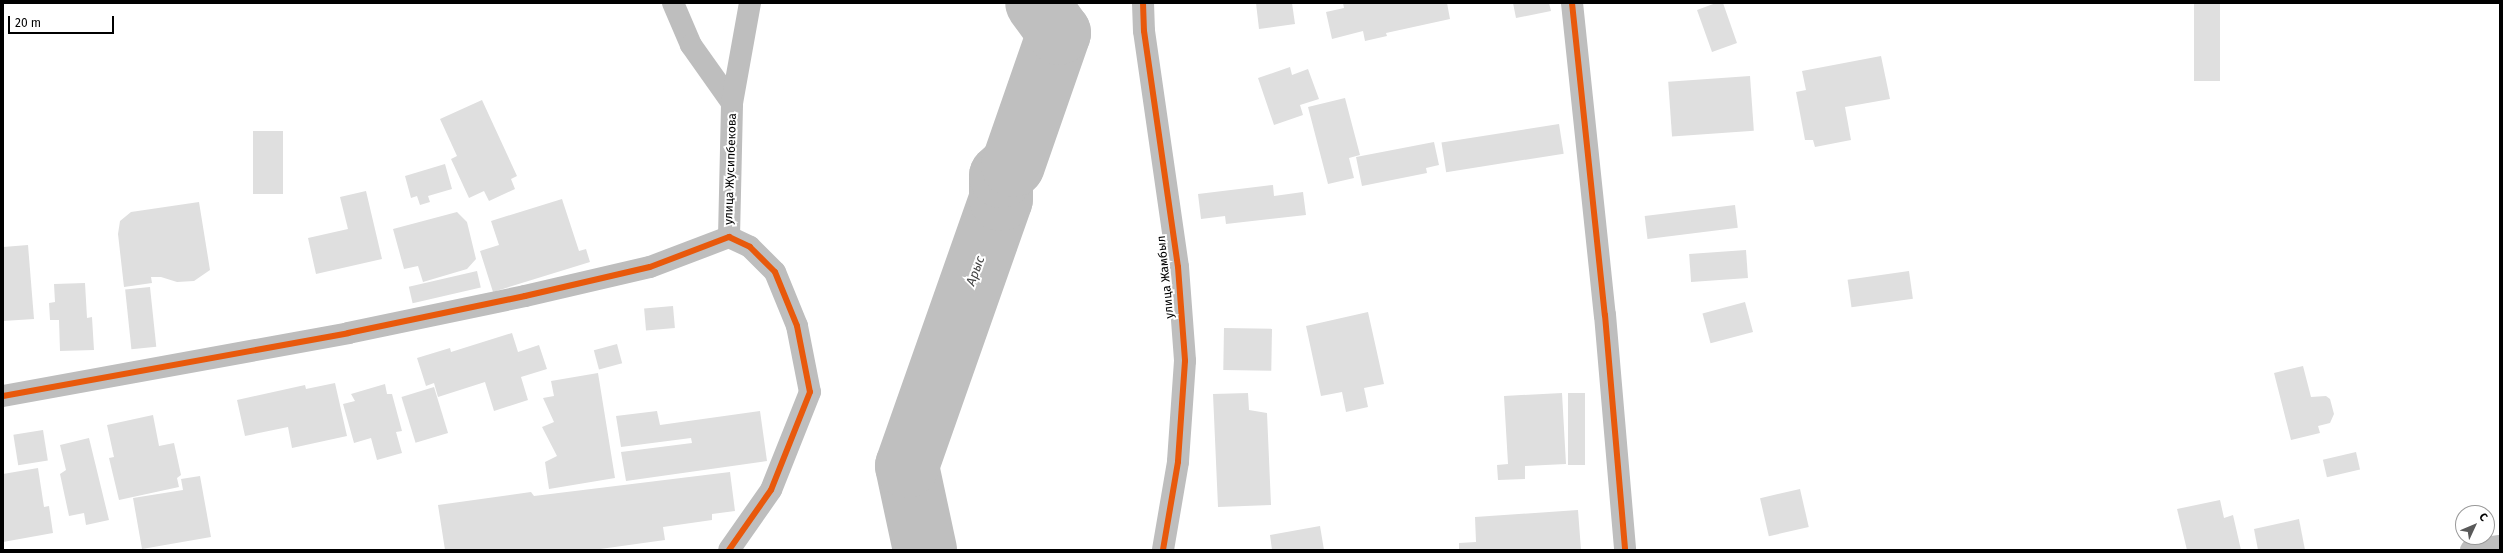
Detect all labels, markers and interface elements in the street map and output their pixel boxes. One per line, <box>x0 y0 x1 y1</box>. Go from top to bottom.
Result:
scale bar <box>10 8 116 34</box>
text: 20 m <box>15 16 41 30</box>
street label: улица Жусипбекова <box>722 113 740 225</box>
street label: улица Жамбыл <box>1154 235 1178 319</box>
water label: Арыс <box>963 254 989 288</box>
north arrow <box>2455 505 2495 545</box>
text: С <box>2476 510 2490 524</box>

